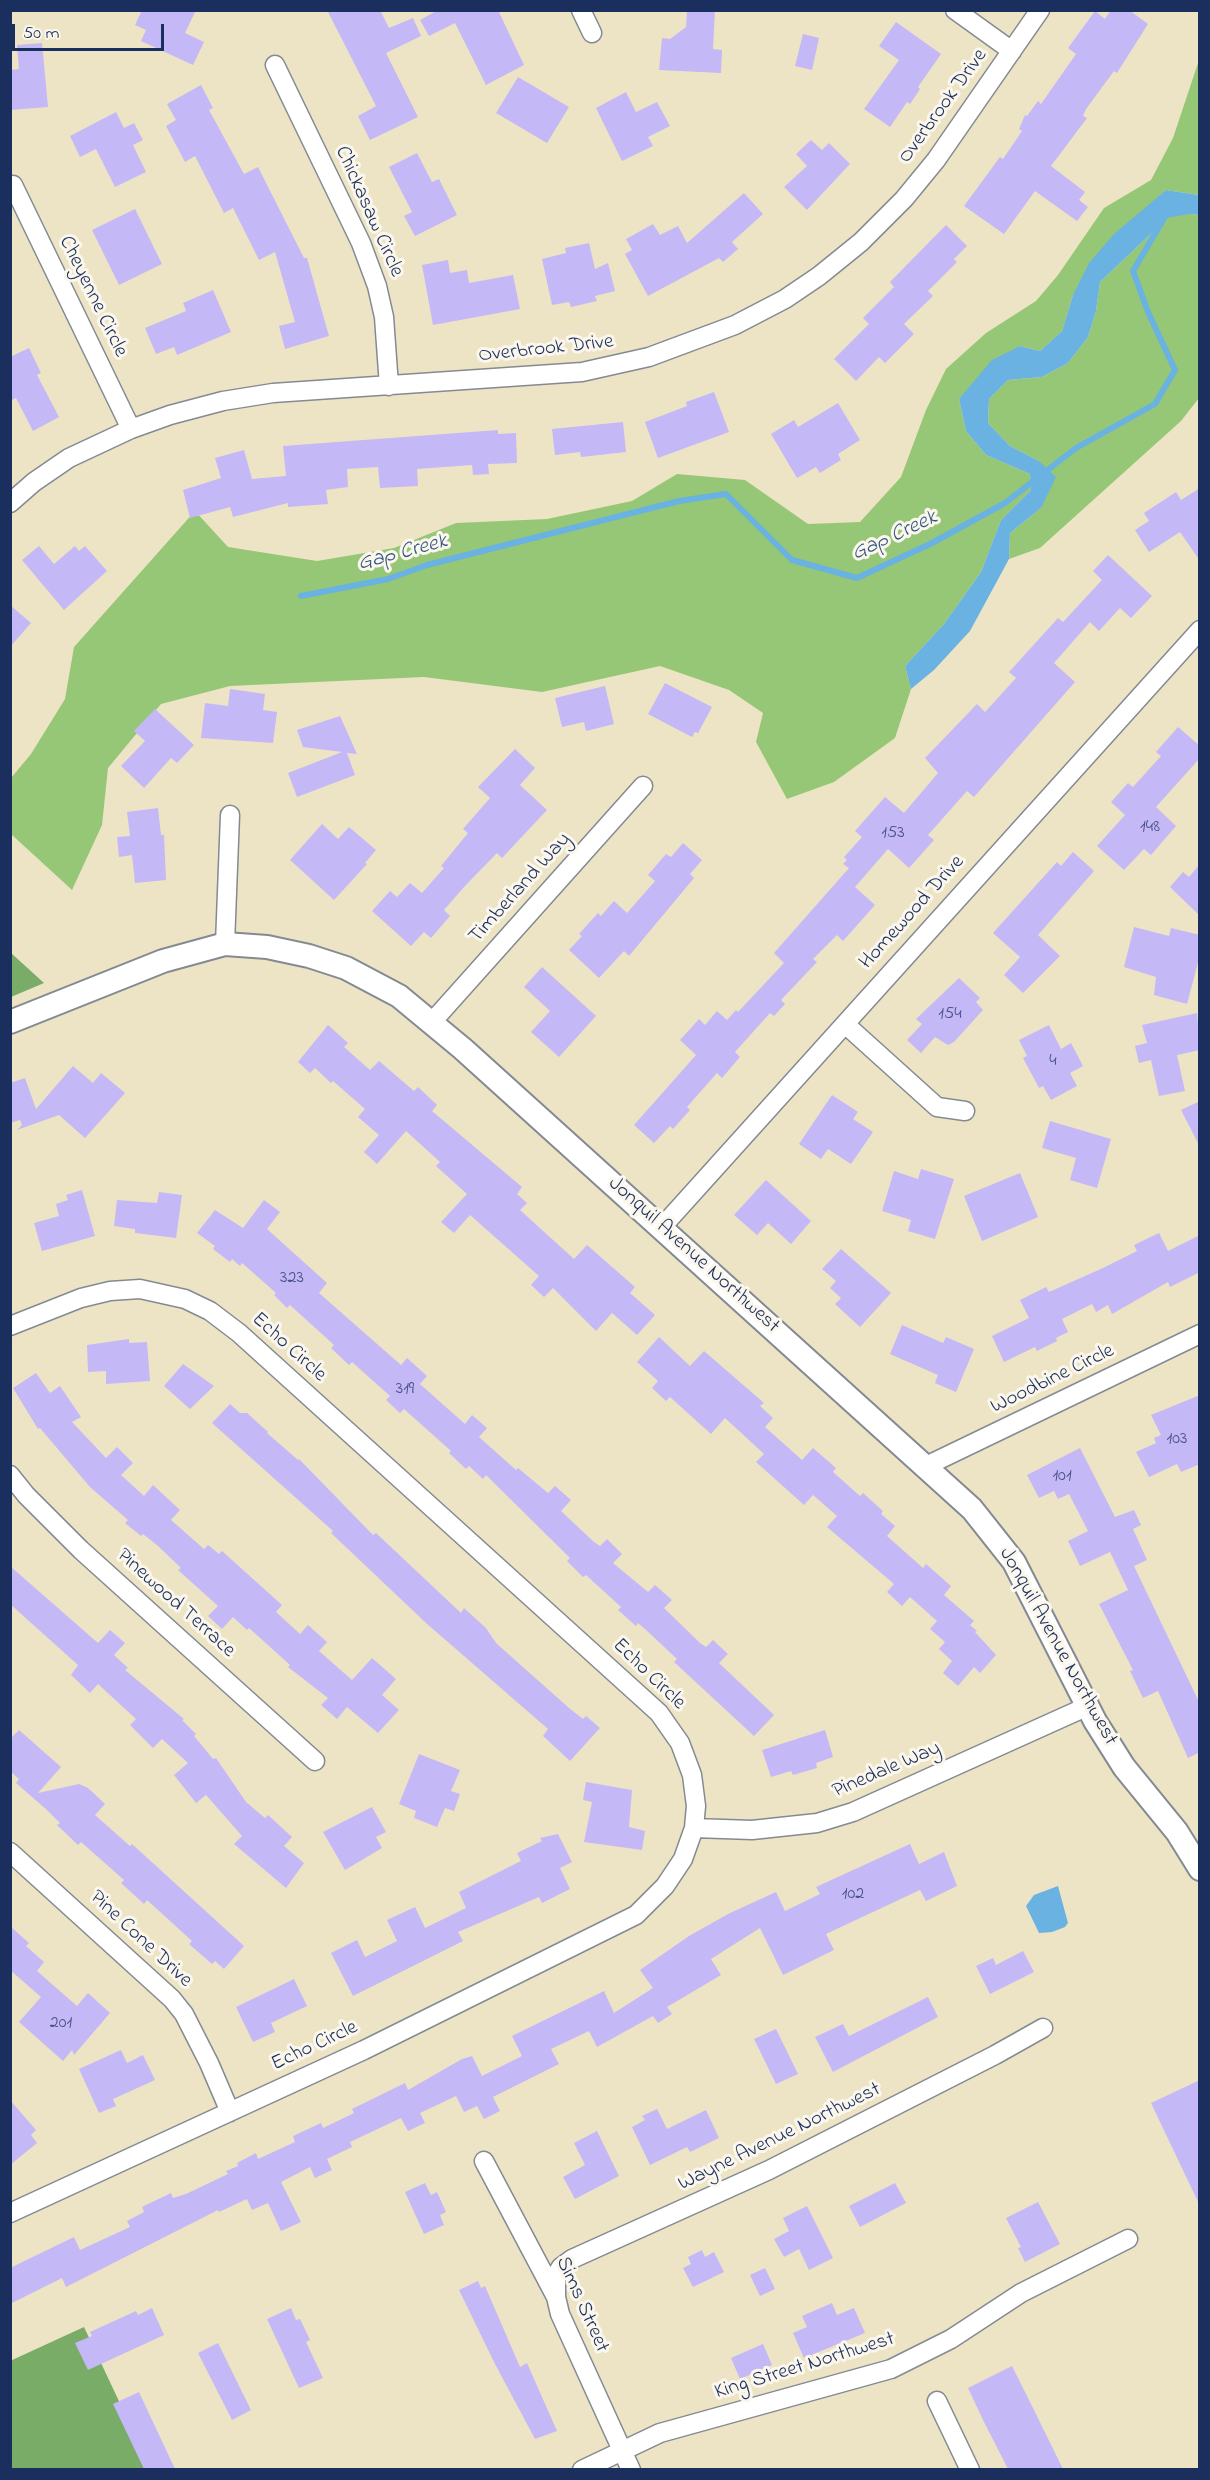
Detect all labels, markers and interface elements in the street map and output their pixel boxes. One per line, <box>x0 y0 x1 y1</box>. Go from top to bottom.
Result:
scale bar <box>15 12 166 50</box>
text: 50 m <box>23 21 60 47</box>
street label: Overbrook Drive <box>894 45 994 169</box>
street label: Chickasaw Circle <box>328 143 408 281</box>
street label: Cheyenne Circle <box>52 232 132 362</box>
street label: Overbrook Drive <box>477 330 615 370</box>
water label: Gap Creek <box>848 506 942 568</box>
water label: Gap Creek <box>355 529 451 579</box>
house number: 148 <box>1140 817 1160 839</box>
house number: 153 <box>881 823 905 845</box>
street label: Timberland Way <box>465 828 577 950</box>
street label: Homewood Drive <box>855 851 971 975</box>
house number: 154 <box>938 1004 962 1026</box>
house number: 4 <box>1049 1051 1057 1073</box>
street label: Jonquil Avenue Northwest <box>602 1172 784 1340</box>
house number: 323 <box>280 1268 304 1290</box>
street label: Echo Circle <box>245 1308 331 1388</box>
street label: Woodbine Circle <box>987 1339 1119 1421</box>
house number: 319 <box>396 1379 414 1401</box>
house number: 103 <box>1167 1429 1187 1451</box>
house number: 101 <box>1052 1466 1072 1488</box>
street label: Pinewood Terrace <box>110 1544 240 1664</box>
street label: Jonquil Avenue Northwest <box>992 1544 1122 1750</box>
street label: Echo Circle <box>606 1634 690 1716</box>
street label: Pinedale Way <box>829 1737 945 1805</box>
house number: 102 <box>842 1884 864 1906</box>
street label: Pine Cone Drive <box>84 1886 196 1994</box>
house number: 201 <box>50 2013 72 2035</box>
street label: Echo Circle <box>268 2016 362 2078</box>
street label: Wayne Avenue Northwest <box>675 2078 885 2198</box>
street label: Sims Street <box>549 2253 613 2357</box>
street label: King Street Northwest <box>712 2328 898 2406</box>

